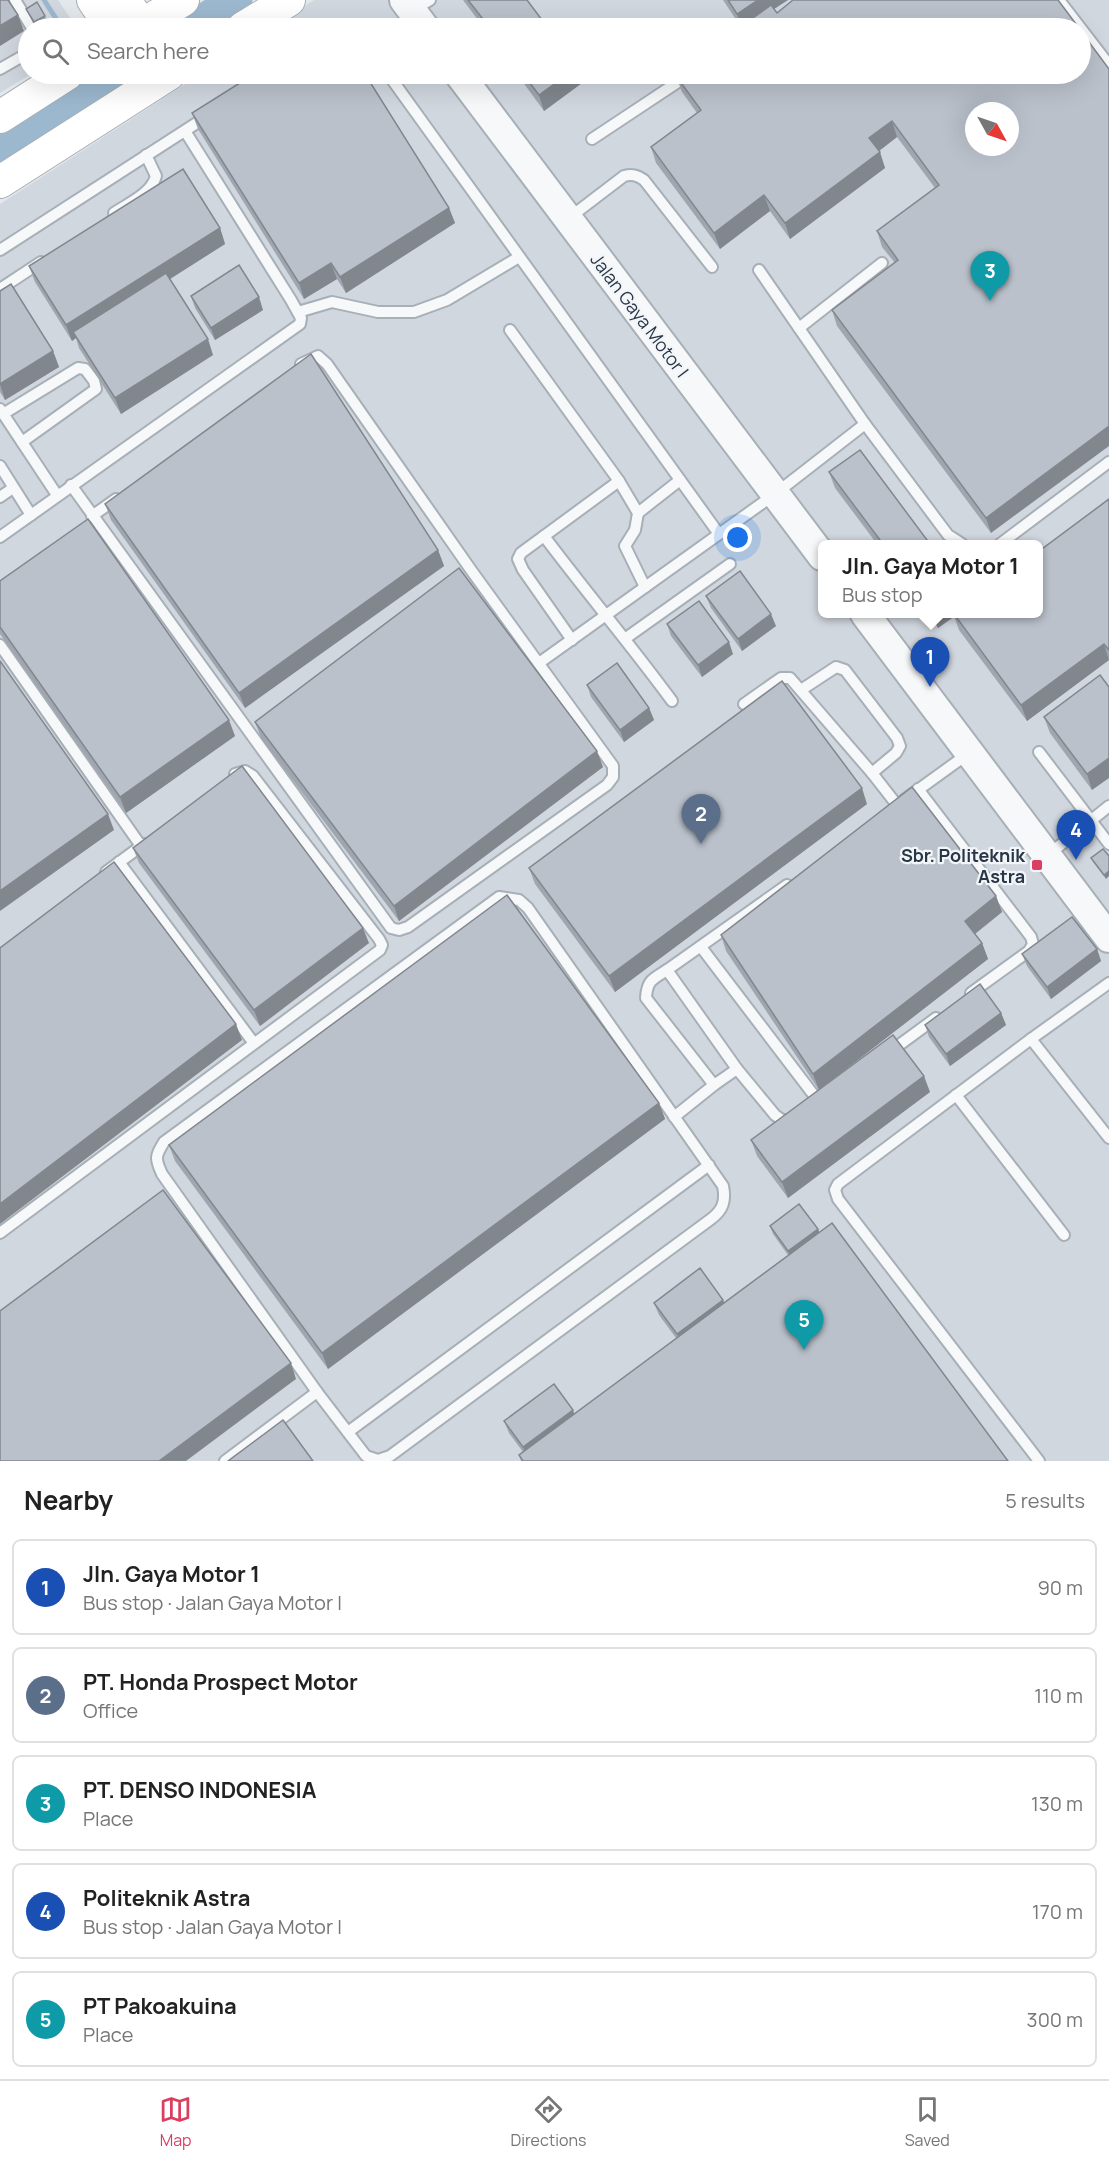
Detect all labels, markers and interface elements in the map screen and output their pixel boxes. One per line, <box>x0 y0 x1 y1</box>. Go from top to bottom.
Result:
search box <box>18 18 1091 84</box>
icon: search <box>39 35 72 68</box>
text: Search here <box>87 36 209 66</box>
north arrow <box>965 102 1019 156</box>
street label: Jalan Gaya Motor I <box>585 248 695 382</box>
pin: 3 <box>970 252 1010 301</box>
your location <box>723 523 752 552</box>
popup <box>818 540 1043 618</box>
text: Jln. Gaya Motor 1 <box>842 551 1019 581</box>
text: Bus stop <box>842 581 923 608</box>
pin: 1 <box>910 638 950 687</box>
pin: 2 <box>682 794 720 844</box>
pin: 4 <box>1056 810 1096 860</box>
place label: Sbr. Politeknik Astra <box>901 843 1026 888</box>
marker: Sbr. Politeknik Astra <box>1030 858 1044 872</box>
pin: 5 <box>784 1300 824 1350</box>
text: Nearby <box>24 1482 113 1518</box>
text: 5 results <box>1005 1487 1085 1514</box>
text: Jln. Gaya Motor 1 <box>83 1559 260 1589</box>
text: 1 <box>41 1574 50 1601</box>
text: 90 m <box>1037 1574 1083 1601</box>
text: Bus stop · Jalan Gaya Motor I <box>83 1589 342 1616</box>
text: PT. Honda Prospect Motor <box>83 1667 358 1697</box>
text: 2 <box>40 1682 51 1709</box>
text: 110 m <box>1034 1682 1083 1709</box>
text: Office <box>83 1697 138 1724</box>
text: PT. DENSO INDONESIA <box>83 1775 316 1805</box>
text: 3 <box>40 1790 51 1817</box>
text: 130 m <box>1031 1790 1083 1817</box>
text: Place <box>83 1805 133 1832</box>
text: Politeknik Astra <box>83 1883 250 1913</box>
text: 4 <box>39 1898 52 1925</box>
text: 170 m <box>1032 1898 1083 1925</box>
text: Bus stop · Jalan Gaya Motor I <box>83 1913 342 1940</box>
text: PT Pakoakuina <box>83 1991 237 2021</box>
text: 5 <box>40 2006 51 2033</box>
text: 300 m <box>1027 2006 1083 2033</box>
text: Place <box>83 2021 133 2048</box>
tab: Map <box>159 2093 192 2151</box>
tab: Directions <box>511 2093 586 2151</box>
tab: Saved <box>905 2093 950 2151</box>

